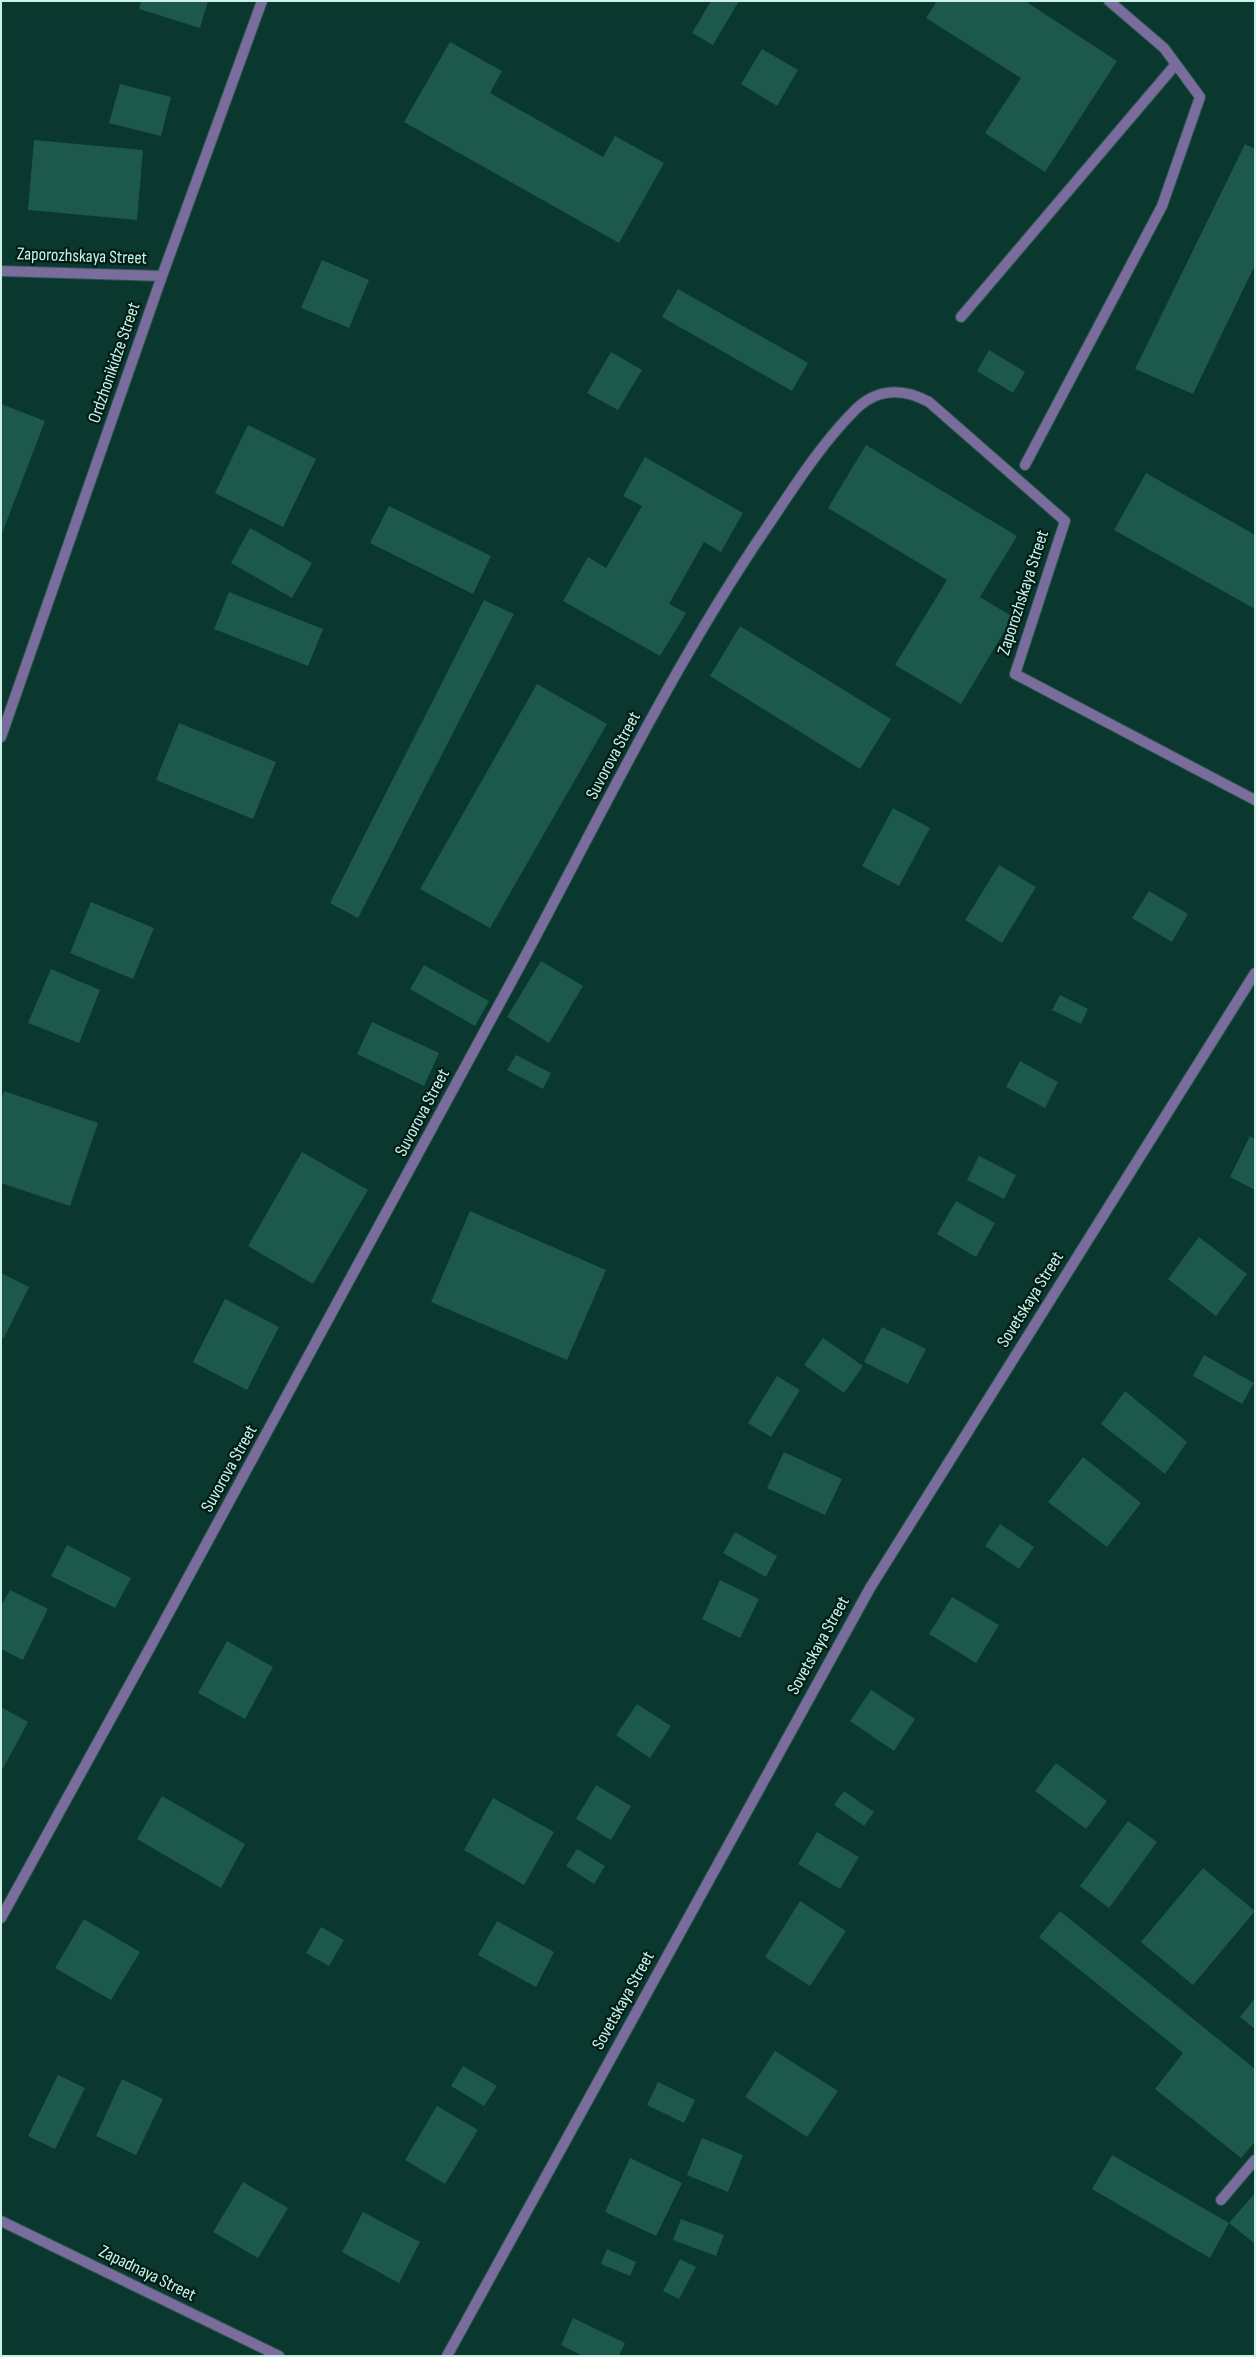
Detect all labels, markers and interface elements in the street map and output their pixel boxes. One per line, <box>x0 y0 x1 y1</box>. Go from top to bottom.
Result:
street label: Zaporozhskaya Street <box>17 244 147 270</box>
street label: Ordzhonikidze Street <box>84 300 146 426</box>
street label: Zaporozhskaya Street <box>994 528 1054 658</box>
street label: Suvorova Street <box>582 708 646 804</box>
street label: Suvorova Street <box>391 1065 455 1161</box>
street label: Sovetskaya Street <box>993 1248 1069 1352</box>
street label: Suvorova Street <box>197 1422 263 1516</box>
street label: Sovetskaya Street <box>783 1593 855 1699</box>
street label: Sovetskaya Street <box>588 1948 660 2054</box>
street label: Zapadnaya Street <box>95 2241 199 2307</box>

